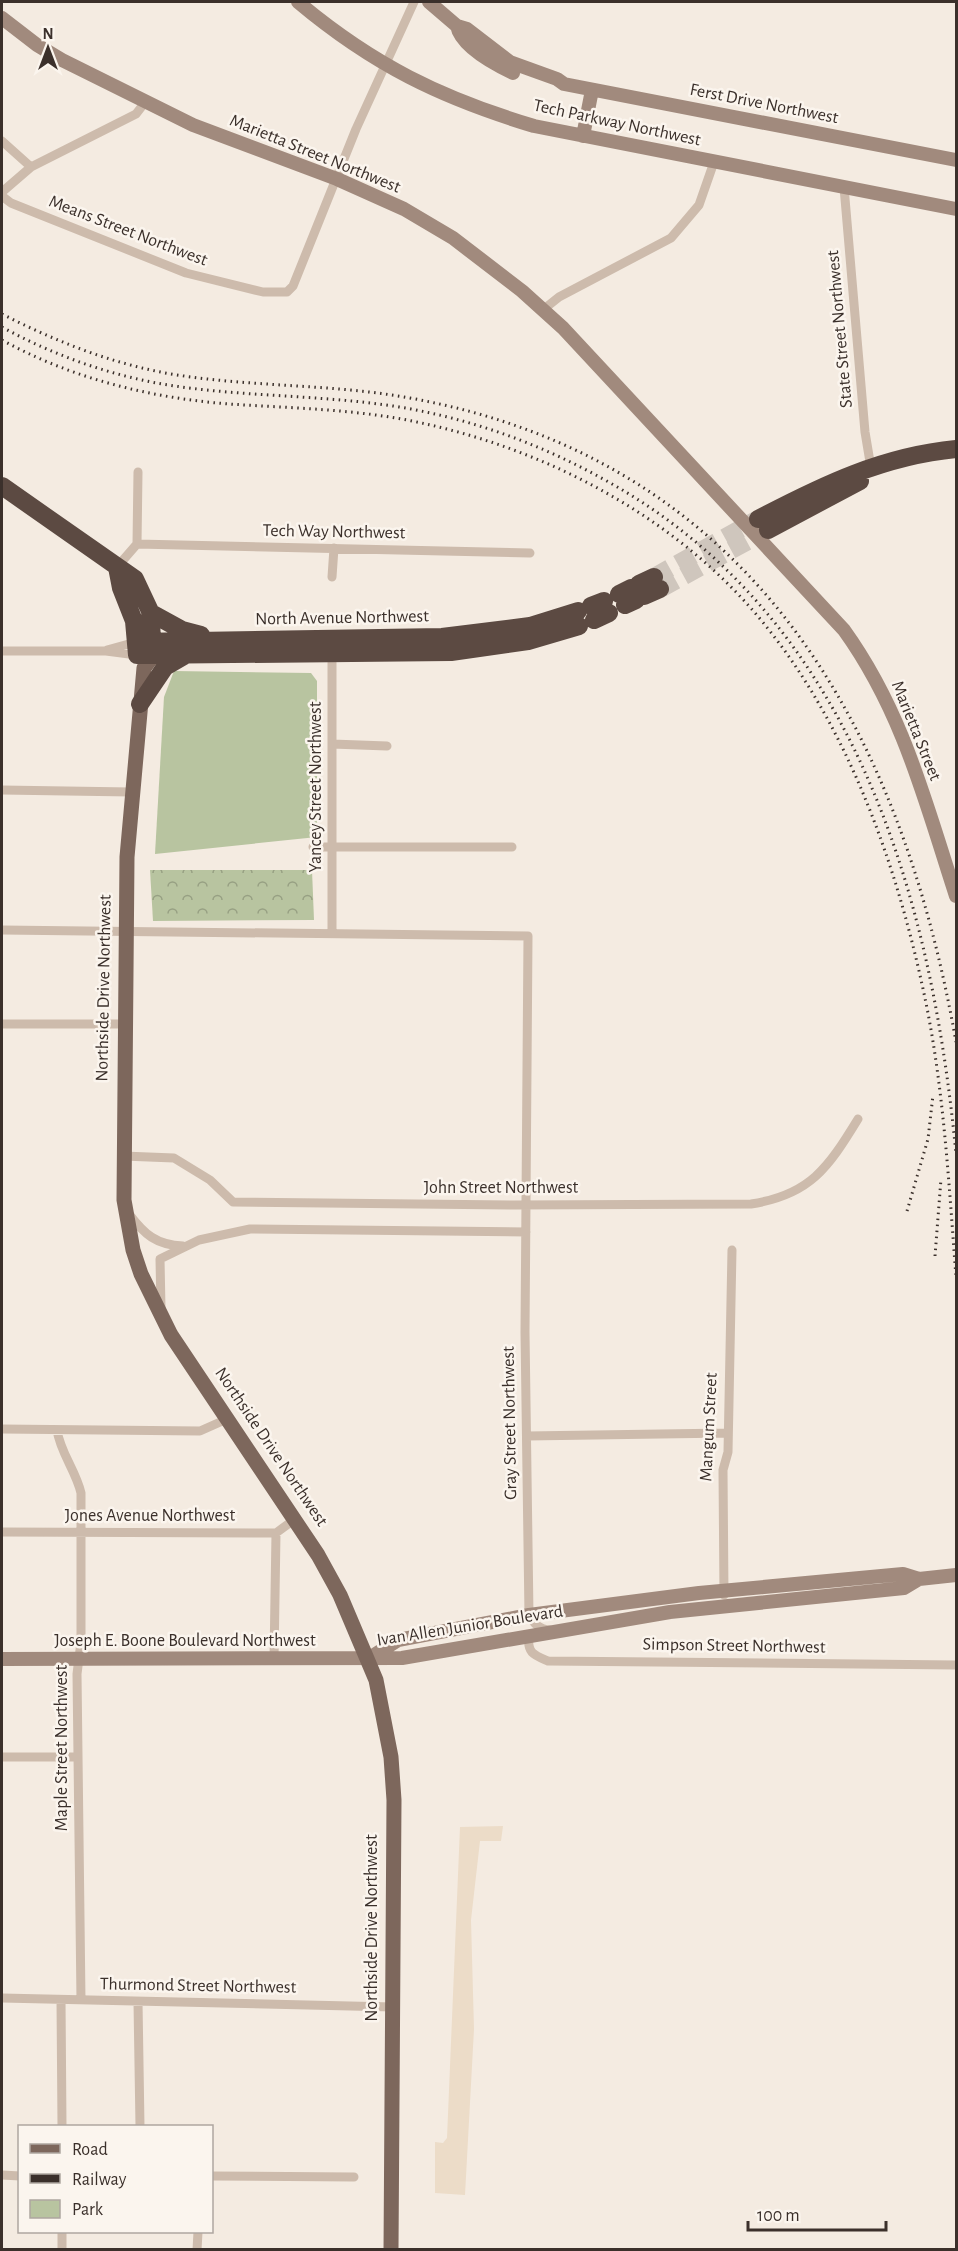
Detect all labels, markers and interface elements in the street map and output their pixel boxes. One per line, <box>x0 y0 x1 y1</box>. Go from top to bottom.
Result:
north arrow <box>18 18 78 78</box>
text: N <box>42 26 54 42</box>
street label: Ferst Drive Northwest <box>688 81 840 127</box>
street label: Tech Parkway Northwest <box>532 96 703 150</box>
street label: Marietta Street Northwest <box>227 111 403 197</box>
street label: Means Street Northwest <box>46 192 210 270</box>
street label: State Street Northwest <box>824 249 856 409</box>
street label: Tech Way Northwest <box>262 522 406 542</box>
street label: North Avenue Northwest <box>255 607 429 629</box>
street label: Marietta Street <box>888 679 944 784</box>
street label: Yancey Street Northwest <box>307 701 325 872</box>
street label: Northside Drive Northwest <box>93 894 115 1082</box>
street label: John Street Northwest <box>424 1179 579 1197</box>
street label: Gray Street Northwest <box>500 1346 520 1500</box>
street label: Northside Drive Northwest <box>211 1364 331 1530</box>
street label: Mangum Street <box>697 1372 721 1482</box>
street label: Jones Avenue Northwest <box>65 1507 235 1525</box>
street label: Ivan Allen Junior Boulevard <box>376 1602 564 1650</box>
street label: Joseph E. Boone Boulevard Northwest <box>54 1632 316 1650</box>
street label: Simpson Street Northwest <box>642 1635 826 1657</box>
street label: Maple Street Northwest <box>53 1665 71 1831</box>
street label: Northside Drive Northwest <box>363 1834 381 2022</box>
street label: Thurmond Street Northwest <box>100 1975 297 1997</box>
legend <box>18 2125 213 2233</box>
text: Road <box>72 2141 108 2159</box>
text: Railway <box>72 2171 127 2189</box>
scale bar <box>748 2194 886 2232</box>
text: Park <box>72 2201 104 2219</box>
text: 100 m <box>757 2207 800 2225</box>

